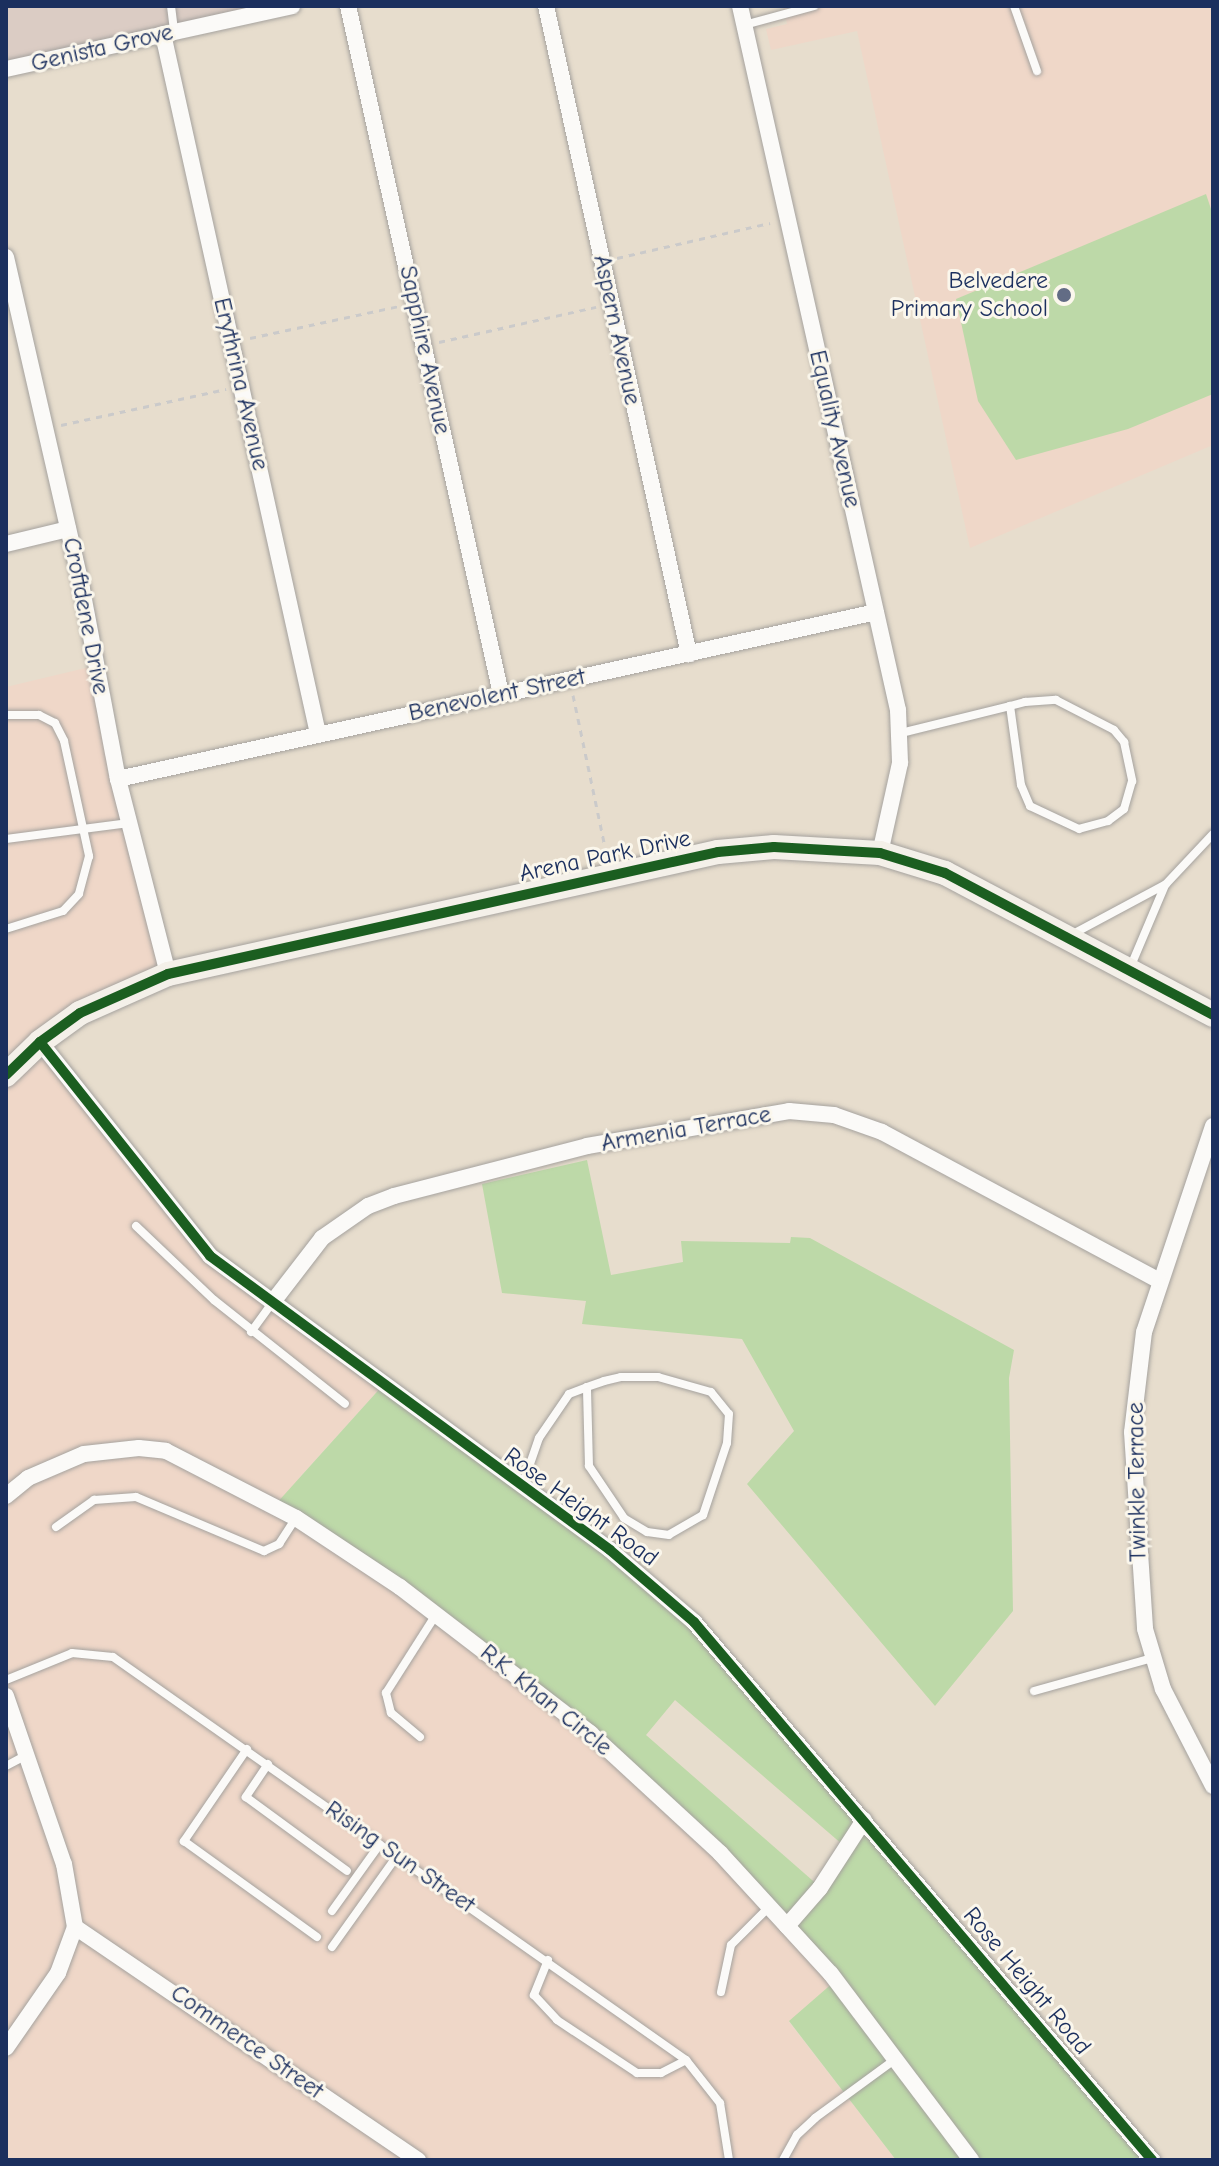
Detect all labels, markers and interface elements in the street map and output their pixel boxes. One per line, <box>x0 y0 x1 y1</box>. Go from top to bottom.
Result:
street label: Genista Grove <box>28 18 176 78</box>
street label: Aspern Avenue <box>587 252 647 408</box>
street label: Sapphire Avenue <box>393 263 457 437</box>
place label: Belvedere Primary School <box>891 267 1048 323</box>
marker: Belvedere Primary School <box>1055 286 1073 304</box>
street label: Erythrina Avenue <box>207 295 275 473</box>
street label: Equality Avenue <box>803 347 867 511</box>
street label: Croftdene Drive <box>57 535 115 697</box>
street label: Benevolent Street <box>406 662 588 728</box>
street label: Arena Park Drive <box>517 824 693 888</box>
street label: Armenia Terrace <box>599 1100 773 1158</box>
street label: Twinkle Terrace <box>1121 1402 1153 1562</box>
street label: Rose Height Road <box>498 1441 664 1573</box>
street label: R.K. Khan Circle <box>474 1638 618 1762</box>
street label: Rising Sun Street <box>320 1795 480 1919</box>
street label: Rose Height Road <box>957 1901 1097 2061</box>
street label: Commerce Street <box>165 1979 329 2105</box>

